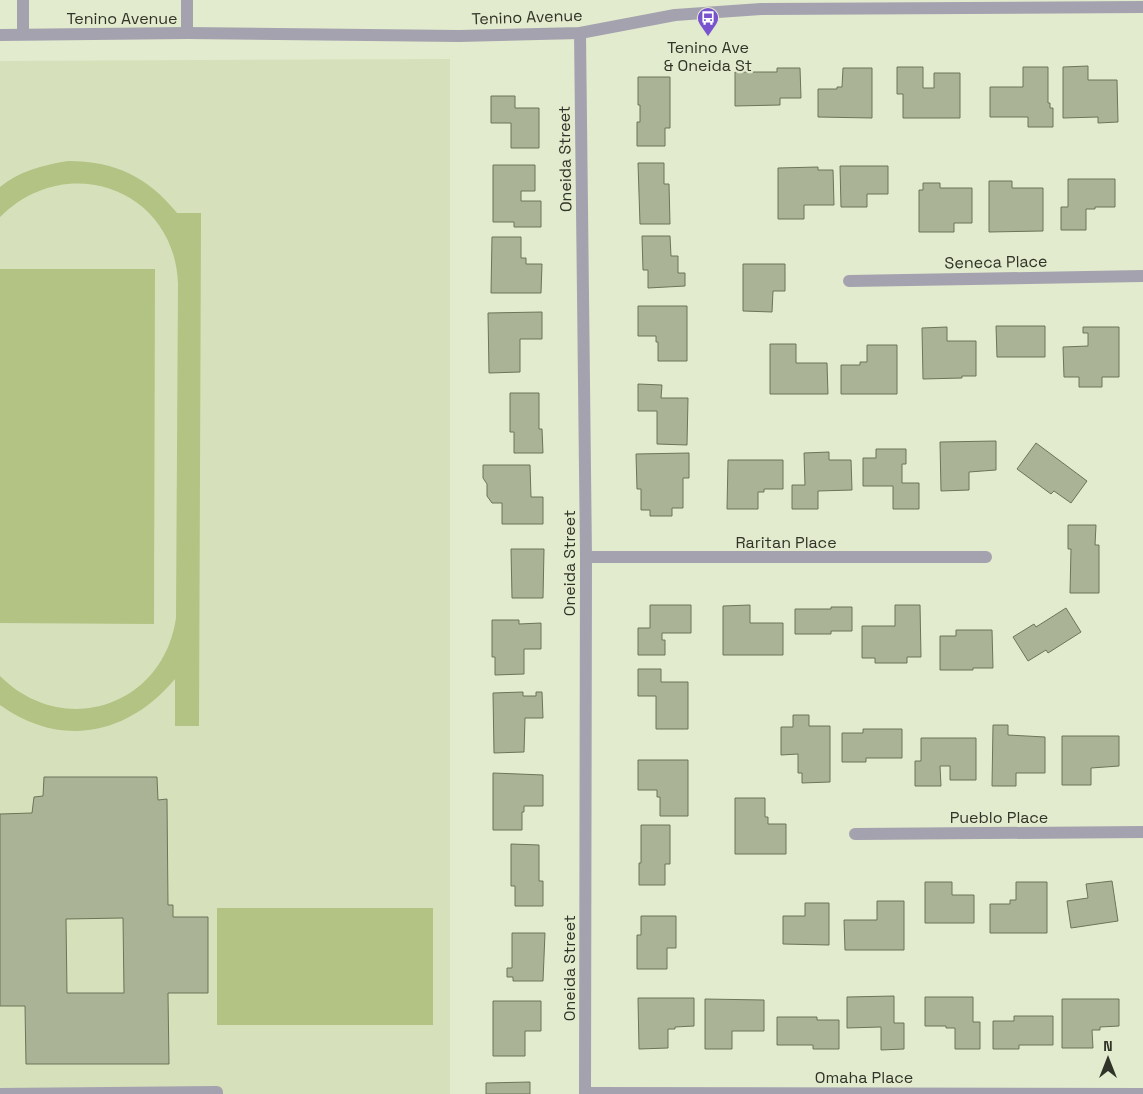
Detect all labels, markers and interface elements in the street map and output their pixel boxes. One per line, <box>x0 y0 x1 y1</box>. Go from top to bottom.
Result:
street label: Tenino Avenue <box>471 5 583 29</box>
bus stop icon: Tenino Ave & Oneida St <box>696 6 720 37</box>
street label: Tenino Avenue <box>66 8 178 29</box>
place label: Tenino Ave & Oneida St <box>664 37 752 76</box>
street label: Oneida Street <box>554 106 576 212</box>
street label: Seneca Place <box>944 251 1048 273</box>
street label: Oneida Street <box>559 510 580 616</box>
street label: Raritan Place <box>735 532 837 553</box>
street label: Pueblo Place <box>950 807 1048 828</box>
street label: Oneida Street <box>559 915 580 1021</box>
north arrow <box>1083 1034 1133 1084</box>
text: N <box>1103 1037 1113 1055</box>
street label: Omaha Place <box>815 1067 913 1088</box>

